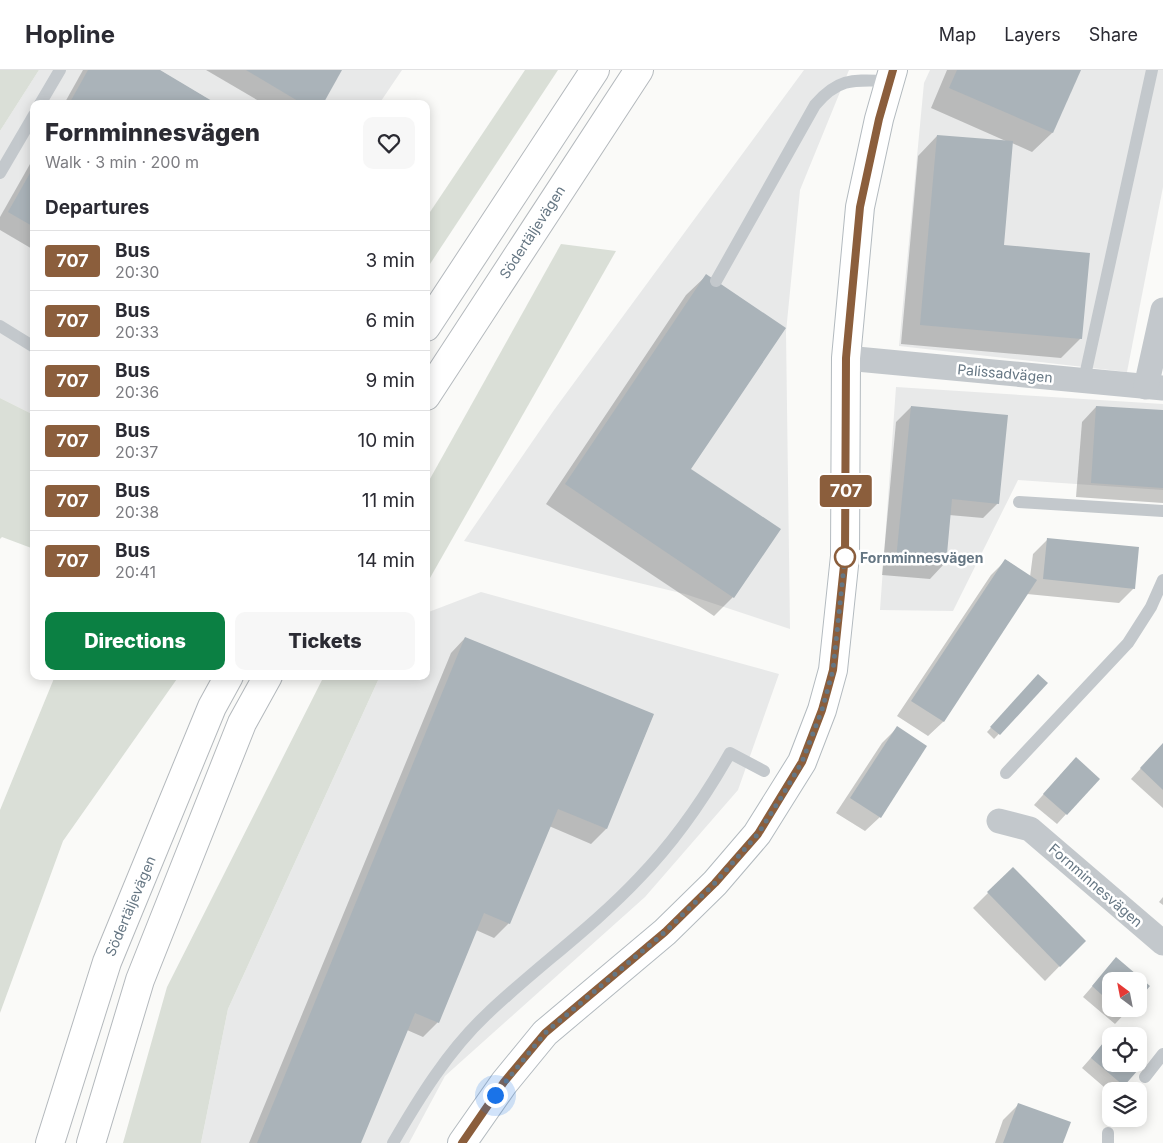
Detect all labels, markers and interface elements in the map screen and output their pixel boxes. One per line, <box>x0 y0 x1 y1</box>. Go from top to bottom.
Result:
text: Hopline <box>25 20 115 49</box>
text: Map <box>939 24 976 45</box>
text: Layers <box>1004 24 1061 45</box>
text: Share <box>1089 24 1138 45</box>
button: heart <box>363 117 415 169</box>
text: Fornminnesvägen <box>45 118 260 147</box>
text: Walk · 3 min · 200 m <box>45 152 199 172</box>
street label: Södertäljevägen <box>496 182 568 282</box>
text: Departures <box>45 196 149 219</box>
text: Bus <box>115 239 150 262</box>
text: 3 min <box>365 249 415 272</box>
text: 707 <box>56 250 89 271</box>
text: 20:30 <box>115 262 159 282</box>
text: Bus <box>115 299 150 322</box>
text: 6 min <box>365 309 415 332</box>
text: 707 <box>56 310 89 331</box>
text: 20:33 <box>115 322 159 342</box>
text: Bus <box>115 359 150 382</box>
street label: Palissadvägen <box>957 360 1053 386</box>
text: 9 min <box>365 369 415 392</box>
text: 707 <box>56 370 89 391</box>
text: 20:36 <box>115 382 159 402</box>
text: Bus <box>115 419 150 442</box>
text: 10 min <box>357 429 415 452</box>
text: 707 <box>56 430 89 451</box>
text: 20:37 <box>115 442 158 462</box>
line badge: 707 <box>817 475 875 507</box>
text: Bus <box>115 479 150 502</box>
text: 707 <box>830 480 862 501</box>
text: 11 min <box>362 489 415 512</box>
text: 707 <box>56 490 89 511</box>
text: 20:38 <box>115 502 159 522</box>
text: Bus <box>115 539 150 562</box>
marker: Fornminnesvägen <box>834 546 856 568</box>
text: 14 min <box>357 549 415 572</box>
place label: Fornminnesvägen <box>860 549 983 566</box>
text: 707 <box>56 550 89 571</box>
text: 20:41 <box>115 562 156 582</box>
button: Directions <box>45 612 225 670</box>
button: Tickets <box>235 612 415 670</box>
street label: Fornminnesvägen <box>1046 840 1146 930</box>
street label: Södertäljevägen <box>101 853 159 959</box>
north arrow <box>1102 972 1148 1018</box>
map controls <box>1102 972 1147 1127</box>
button: locate <box>1102 1027 1147 1072</box>
button: layers <box>1102 1082 1147 1127</box>
your location <box>483 1083 508 1108</box>

